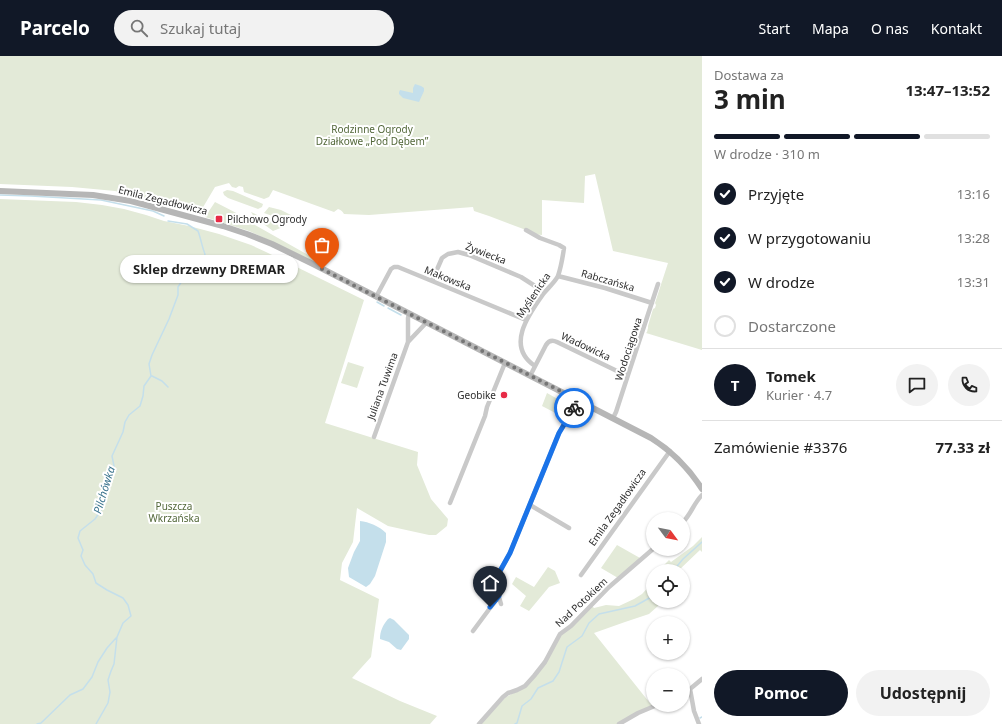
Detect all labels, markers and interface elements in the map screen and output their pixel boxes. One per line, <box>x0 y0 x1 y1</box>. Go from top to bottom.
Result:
search box <box>114 10 394 46</box>
text: Parcelo <box>20 15 90 41</box>
icon: search <box>128 17 150 39</box>
text: Szukaj tutaj <box>160 18 241 38</box>
text: Start <box>759 19 790 38</box>
text: Mapa <box>812 19 849 38</box>
text: O nas <box>871 19 909 38</box>
text: Kontakt <box>931 19 982 38</box>
text: Dostawa za <box>714 66 784 84</box>
text: 13:47–13:52 <box>905 80 990 100</box>
text: 3 min <box>714 81 786 117</box>
park label: Rodzinne Ogrody Działkowe „Pod Dębem” <box>316 122 429 148</box>
text: W drodze · 310 m <box>714 145 820 163</box>
street label: Emila Zegadłowicza <box>117 182 209 218</box>
icon: check <box>714 183 736 205</box>
text: Przyjęte <box>748 184 804 204</box>
text: 13:16 <box>957 185 990 203</box>
place label: Pilchowo Ogrody <box>227 212 308 226</box>
marker: Pilchowo Ogrody <box>214 214 224 224</box>
icon: check <box>714 227 736 249</box>
pin <box>305 228 339 269</box>
text: W przygotowaniu <box>748 228 871 248</box>
text: 13:28 <box>957 229 990 247</box>
icon: bag <box>311 234 333 256</box>
street label: Żywiecka <box>464 239 508 267</box>
callout: Sklep drzewny DREMAR <box>120 255 298 283</box>
text: Sklep drzewny DREMAR <box>133 260 285 278</box>
street label: Makowska <box>422 262 474 294</box>
street label: Rabczańska <box>580 266 636 294</box>
street label: Myślenicka <box>513 270 553 320</box>
icon: check <box>714 271 736 293</box>
text: W drodze <box>748 272 815 292</box>
text: 13:31 <box>957 273 990 291</box>
street label: Wodociągowa <box>611 316 645 382</box>
text: Dostarczone <box>748 316 836 336</box>
street label: Wadowicka <box>559 328 613 364</box>
street label: Juliana Tuwima <box>363 350 401 423</box>
button: chat <box>896 364 938 406</box>
button: phone <box>948 364 990 406</box>
text: Tomek <box>766 366 816 386</box>
text: T <box>731 375 739 395</box>
text: Kurier · 4.7 <box>766 386 832 404</box>
place label: Geobike <box>457 388 496 402</box>
courier <box>554 388 594 428</box>
marker: Geobike <box>499 390 509 400</box>
icon: bike <box>563 397 585 419</box>
text: Zamówienie #3376 <box>714 437 847 457</box>
text: 77.33 zł <box>936 437 990 457</box>
water label: Pilchówka <box>89 464 118 515</box>
street label: Emila Zegadłowicza <box>585 465 649 549</box>
park label: Puszcza Wkrzańska <box>149 499 200 525</box>
north arrow <box>646 512 690 556</box>
map controls <box>646 512 690 712</box>
button: locate <box>646 564 690 608</box>
pin <box>473 566 507 607</box>
icon: home <box>479 572 501 594</box>
street label: Nad Potokiem <box>552 574 610 630</box>
button: + <box>646 616 690 660</box>
button: − <box>646 668 690 712</box>
button: Pomoc <box>714 670 848 716</box>
button: Udostępnij <box>856 670 990 716</box>

